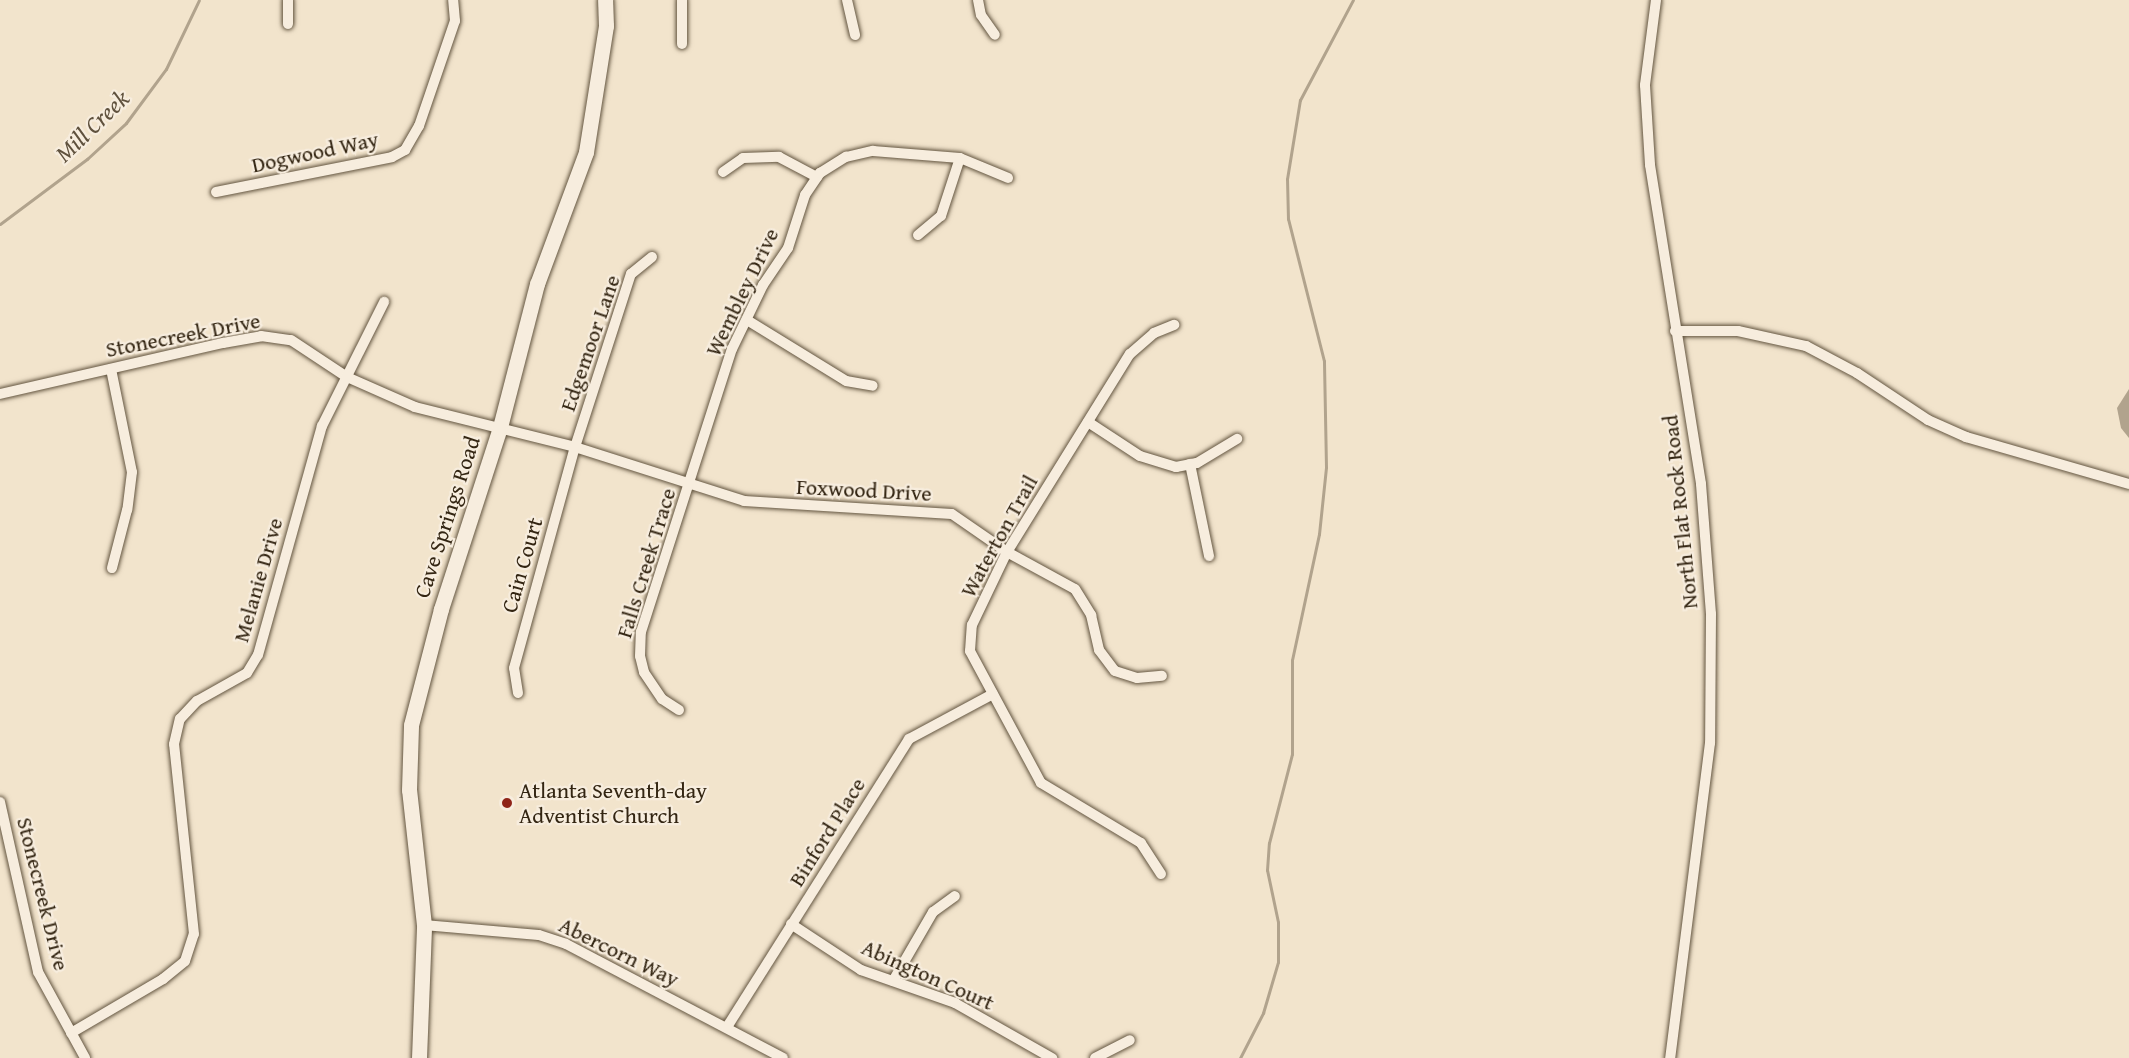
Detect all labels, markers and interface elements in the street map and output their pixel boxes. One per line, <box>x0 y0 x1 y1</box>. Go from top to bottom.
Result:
water label: Mill Creek <box>49 84 135 168</box>
street label: Dogwood Way <box>249 126 381 178</box>
street label: Wembley Drive <box>700 224 784 360</box>
street label: Edgemoor Lane <box>554 271 626 415</box>
street label: Stonecreek Drive <box>103 307 263 363</box>
street label: North Flat Rock Road <box>1657 414 1703 610</box>
street label: Cave Springs Road <box>408 433 486 601</box>
street label: Waterton Trail <box>955 470 1043 602</box>
street label: Foxwood Drive <box>796 473 932 507</box>
street label: Falls Creek Trace <box>611 485 681 641</box>
street label: Cain Court <box>496 514 548 616</box>
street label: Melanie Drive <box>228 515 288 645</box>
street label: Binford Place <box>783 773 871 891</box>
place label: Atlanta Seventh-day Adventist Church <box>519 777 707 828</box>
marker: Atlanta Seventh-day Adventist Church <box>500 796 514 810</box>
street label: Stonecreek Drive <box>11 815 75 973</box>
street label: Abercorn Way <box>555 912 683 992</box>
street label: Abington Court <box>858 934 998 1016</box>

